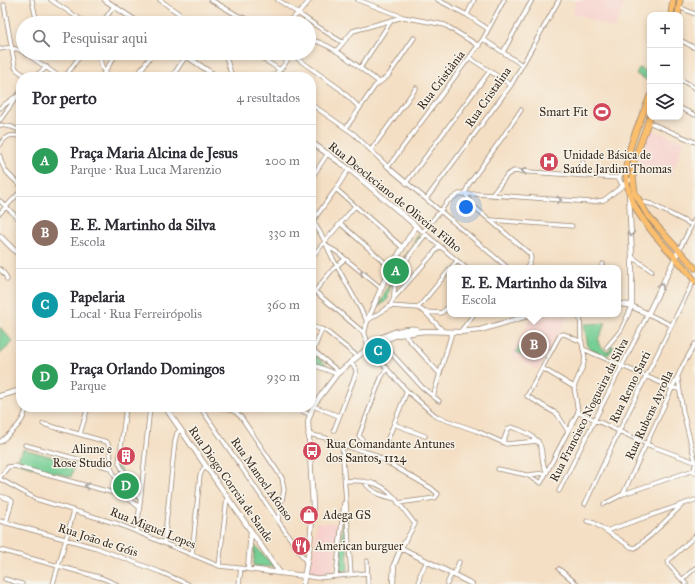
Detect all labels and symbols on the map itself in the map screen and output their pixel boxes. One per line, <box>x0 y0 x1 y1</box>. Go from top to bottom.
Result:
street label: Rua Cristiânia <box>414 47 468 112</box>
street label: Rua Cristalina <box>462 63 514 130</box>
sports icon: Smart Fit <box>591 101 613 123</box>
place label: Smart Fit <box>539 105 589 119</box>
street label: Rua Deocleciano de Oliveira Filho <box>326 139 464 255</box>
place label: Unidade Básica de Saúde Jardim Thomas <box>563 148 672 177</box>
hospital icon: Unidade Básica de Saúde Jardim Thomas <box>538 151 560 173</box>
one-way arrow <box>521 167 527 176</box>
one-way arrow <box>556 195 562 204</box>
your location <box>456 197 476 217</box>
one-way arrow <box>627 231 635 237</box>
pin: A <box>383 256 409 286</box>
one-way arrow <box>360 271 368 278</box>
one-way arrow <box>656 282 664 290</box>
pin: B <box>521 330 547 360</box>
street label: Rua Francisco Nogueira da Silva <box>547 335 633 484</box>
pin: C <box>365 336 391 366</box>
street label: Rua Remo Sarti <box>606 348 654 425</box>
street label: Rua Rubens Ayrolla <box>622 367 676 462</box>
street label: Rua Diogo Correia de Sande <box>185 424 276 545</box>
street label: Rua Manoel Afonso <box>228 435 296 523</box>
place label: Rua Comandante Antunes dos Santos, 1124 <box>326 437 455 465</box>
bus stop icon: Rua Comandante Antunes dos Santos, 1124 <box>301 440 323 462</box>
place label: Alinne e Rose Studio <box>53 442 112 470</box>
building icon: Alinne e Rose Studio <box>115 445 137 467</box>
pin: D <box>113 471 139 501</box>
one-way arrow <box>84 483 90 491</box>
street label: Rua Miguel Lopes <box>108 504 198 553</box>
shop icon: Adega GS <box>298 504 320 526</box>
place label: Adega GS <box>322 508 371 523</box>
street label: Rua João de Góis <box>56 521 140 560</box>
restaurant icon: American burguer <box>290 535 312 557</box>
place label: American burguer <box>314 539 404 554</box>

